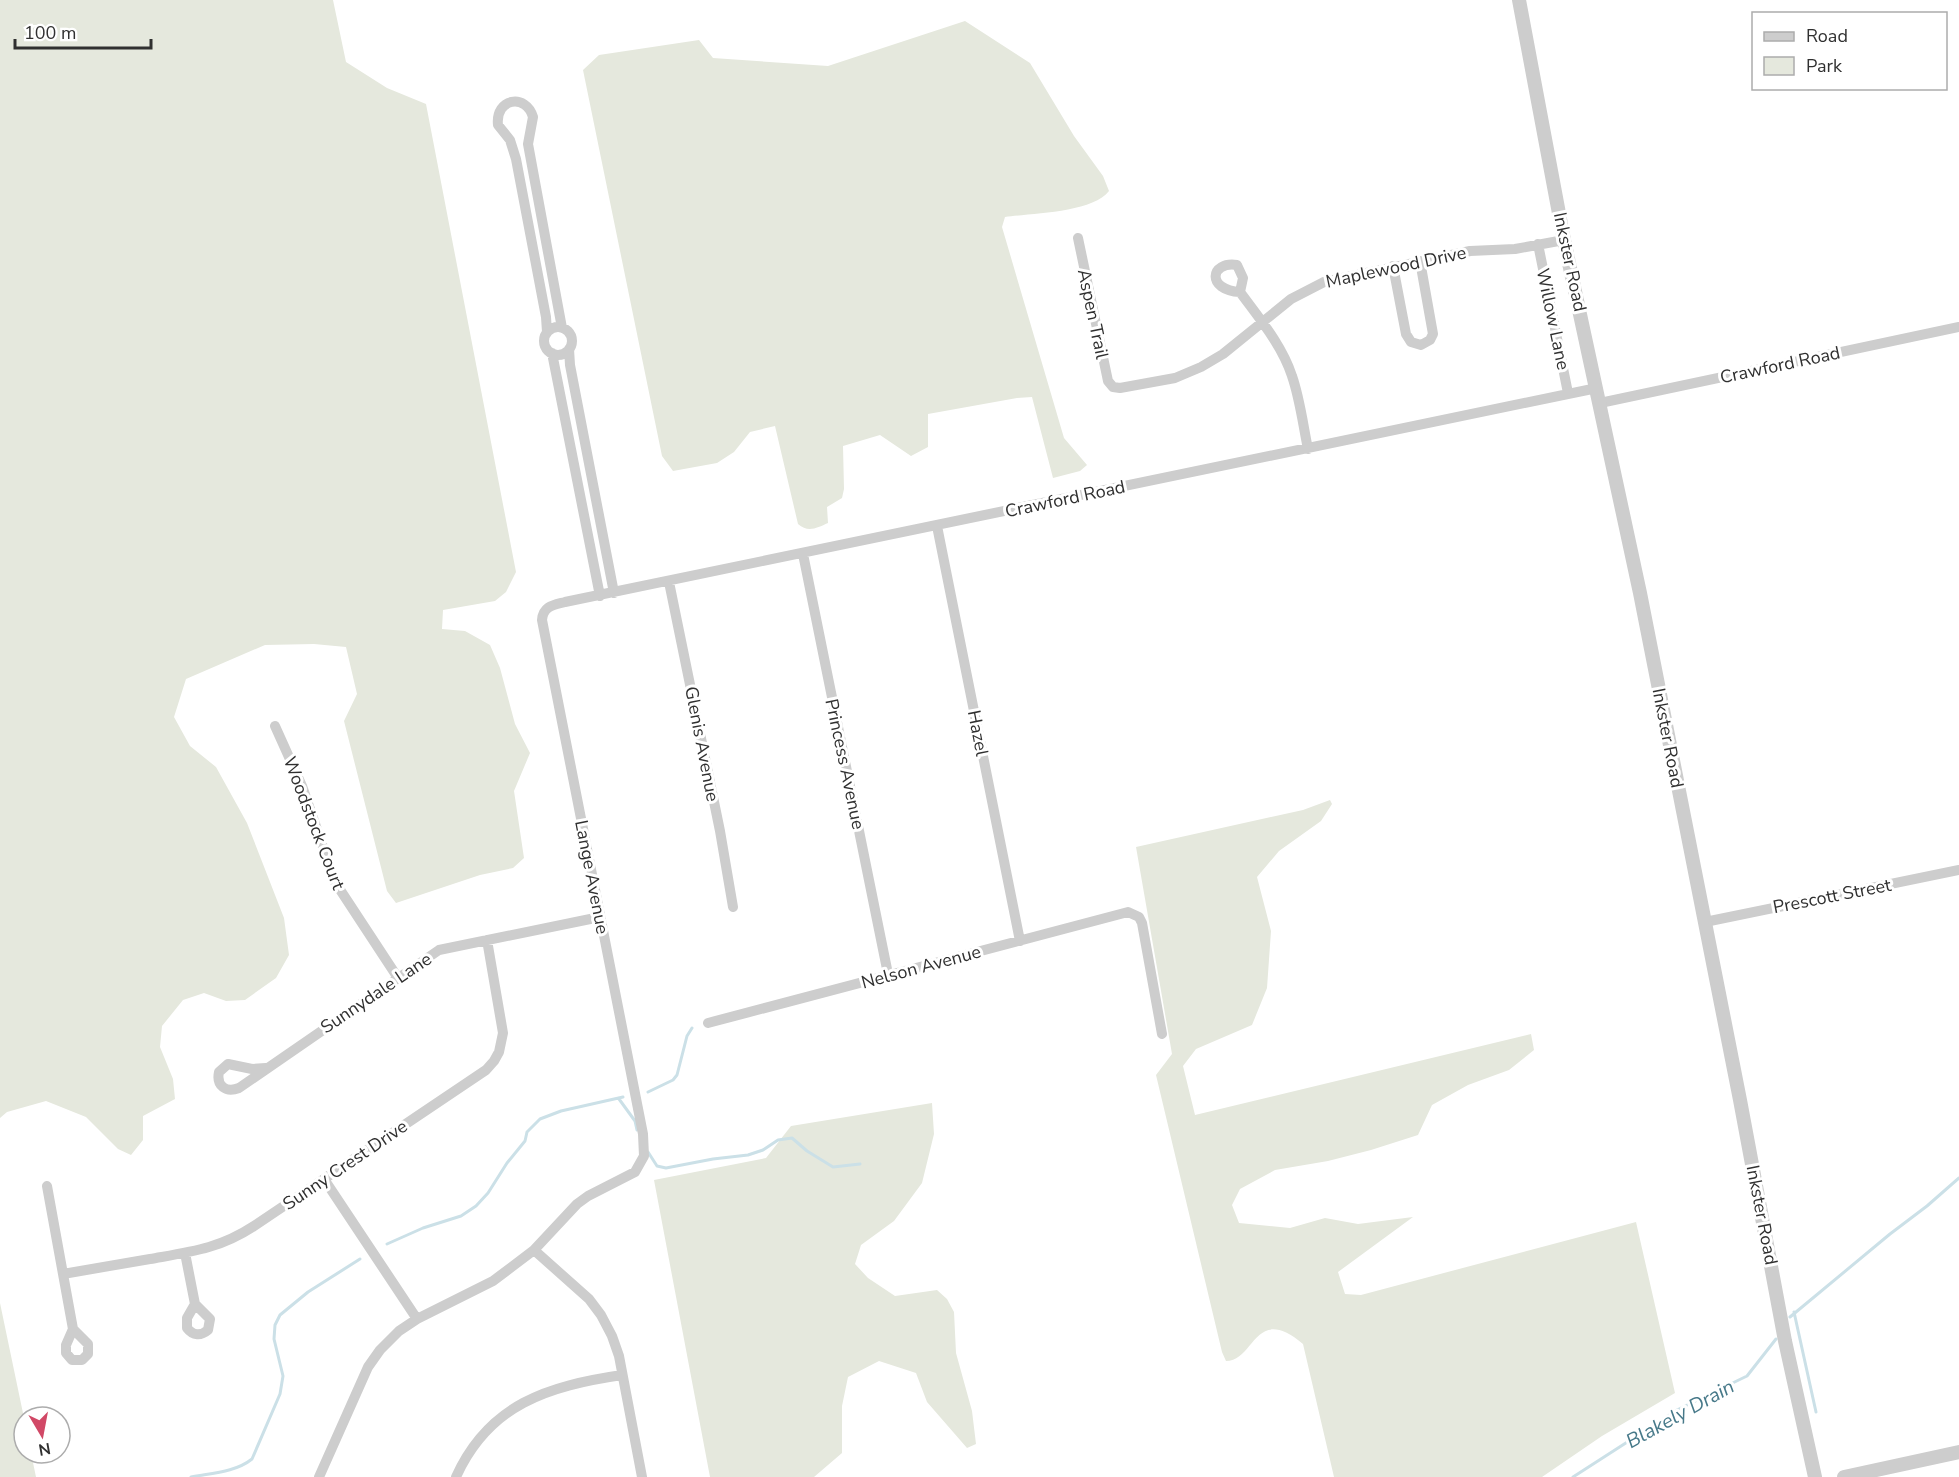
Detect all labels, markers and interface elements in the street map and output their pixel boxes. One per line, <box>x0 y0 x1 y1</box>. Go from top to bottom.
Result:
scale bar <box>15 12 152 50</box>
legend <box>1752 12 1947 90</box>
text: 100 m <box>24 21 76 45</box>
text: Road <box>1806 24 1848 48</box>
text: Park <box>1806 54 1843 78</box>
street label: Inkster Road <box>1548 210 1592 314</box>
street label: Maplewood Drive <box>1324 240 1468 294</box>
street label: Willow Lane <box>1531 266 1575 372</box>
street label: Aspen Trail <box>1072 267 1114 362</box>
street label: Crawford Road <box>1718 341 1842 389</box>
street label: Crawford Road <box>1003 475 1127 523</box>
street label: Glenis Avenue <box>679 684 725 804</box>
street label: Inkster Road <box>1647 686 1689 790</box>
street label: Princess Avenue <box>819 696 871 832</box>
street label: Hazel <box>962 708 994 759</box>
street label: Woodstock Court <box>278 753 351 894</box>
street label: Lange Avenue <box>569 818 615 936</box>
street label: Prescott Street <box>1771 873 1894 919</box>
street label: Nelson Avenue <box>859 940 983 994</box>
street label: Sunnydale Lane <box>316 947 436 1039</box>
street label: Sunny Crest Drive <box>278 1114 412 1216</box>
street label: Inkster Road <box>1741 1163 1783 1267</box>
water label: Blakely Drain <box>1621 1373 1739 1455</box>
north arrow <box>12 1405 72 1465</box>
text: N <box>37 1437 52 1461</box>

